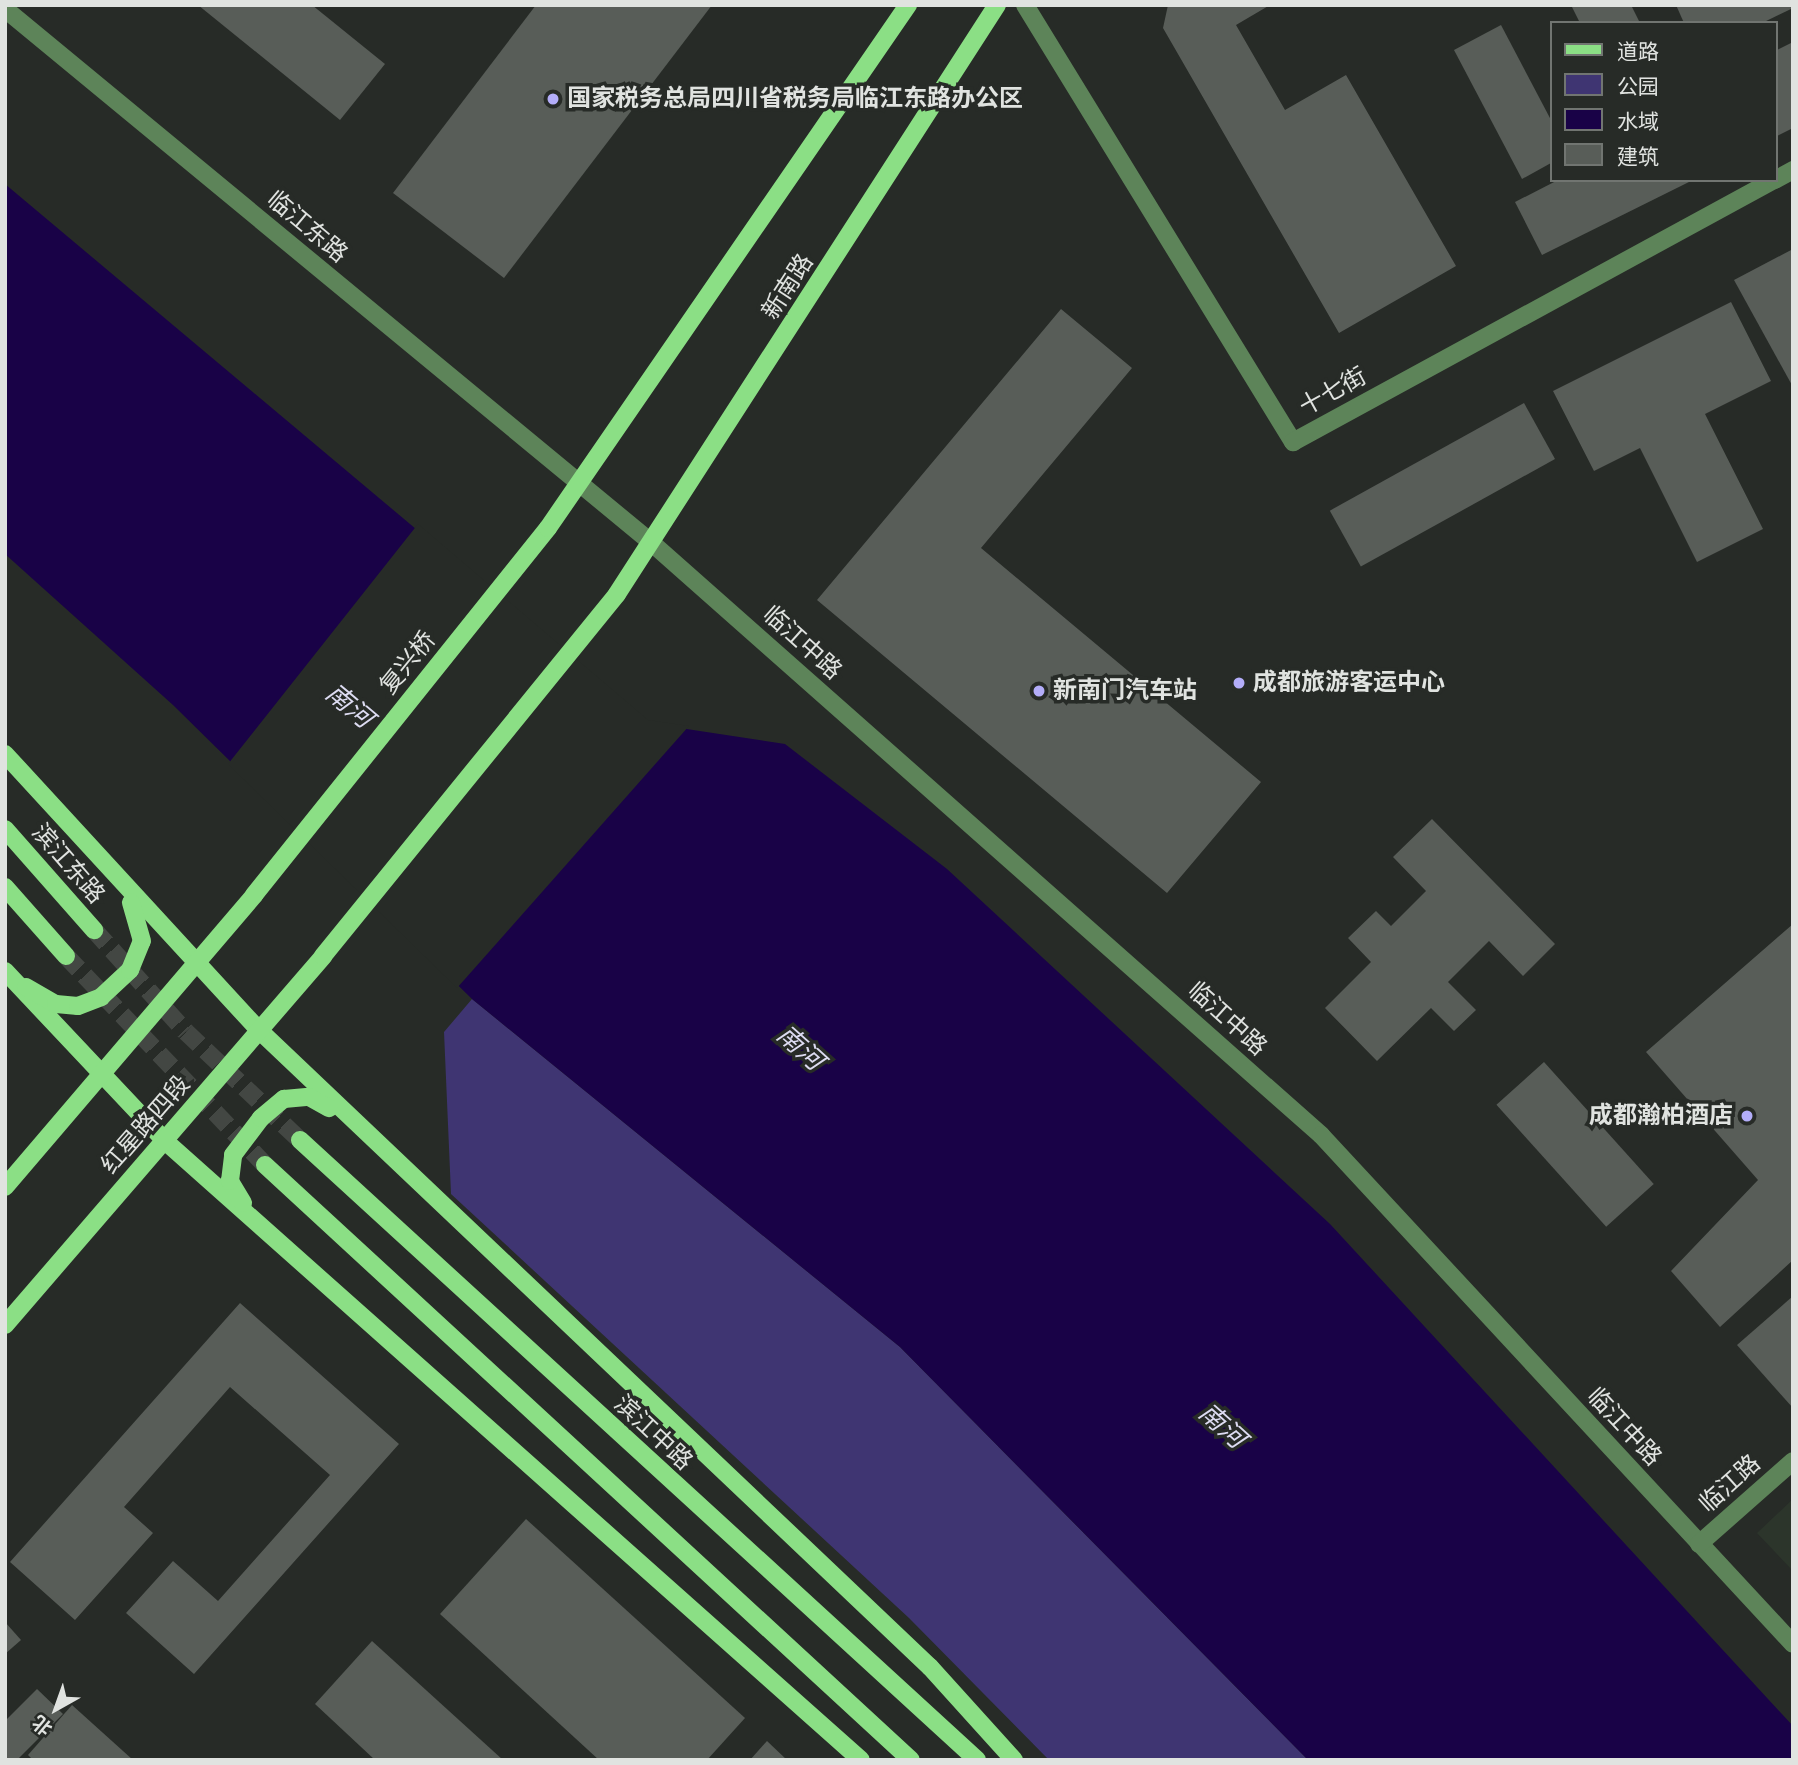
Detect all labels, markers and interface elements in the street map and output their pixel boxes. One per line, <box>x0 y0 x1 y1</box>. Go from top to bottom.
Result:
legend <box>1549 21 1777 182</box>
text: 道路 <box>1617 39 1659 65</box>
text: 公园 <box>1617 74 1659 100</box>
place label: 国家税务总局四川省税务局临江东路办公区 <box>567 85 1023 113</box>
marker: 国家税务总局四川省税务局临江东路办公区 <box>545 91 561 107</box>
text: 水域 <box>1617 109 1659 135</box>
text: 建筑 <box>1617 144 1659 170</box>
street label: 临江东路 <box>261 185 353 269</box>
street label: 新南路 <box>756 249 820 325</box>
street label: 十七街 <box>1295 362 1371 422</box>
street label: 临江中路 <box>757 600 847 686</box>
street label: 复兴桥 <box>374 626 442 700</box>
place label: 成都旅游客运中心 <box>1253 669 1445 697</box>
marker: 成都旅游客运中心 <box>1231 675 1247 691</box>
water label: 南河 <box>319 677 379 735</box>
place label: 新南门汽车站 <box>1053 677 1197 705</box>
marker: 新南门汽车站 <box>1031 683 1047 699</box>
street label: 滨江东路 <box>26 818 110 910</box>
street label: 临江中路 <box>1182 976 1272 1062</box>
water label: 南河 <box>770 1019 830 1077</box>
street label: 红星路四段 <box>96 1070 196 1180</box>
place label: 成都瀚柏酒店 <box>1589 1102 1733 1130</box>
marker: 成都瀚柏酒店 <box>1739 1108 1755 1124</box>
street label: 临江中路 <box>1581 1382 1667 1472</box>
street label: 滨江中路 <box>608 1390 698 1476</box>
water label: 南河 <box>1192 1397 1252 1455</box>
street label: 临江路 <box>1694 1449 1766 1519</box>
north arrow <box>21 1674 91 1744</box>
text: 北 <box>28 1711 57 1740</box>

